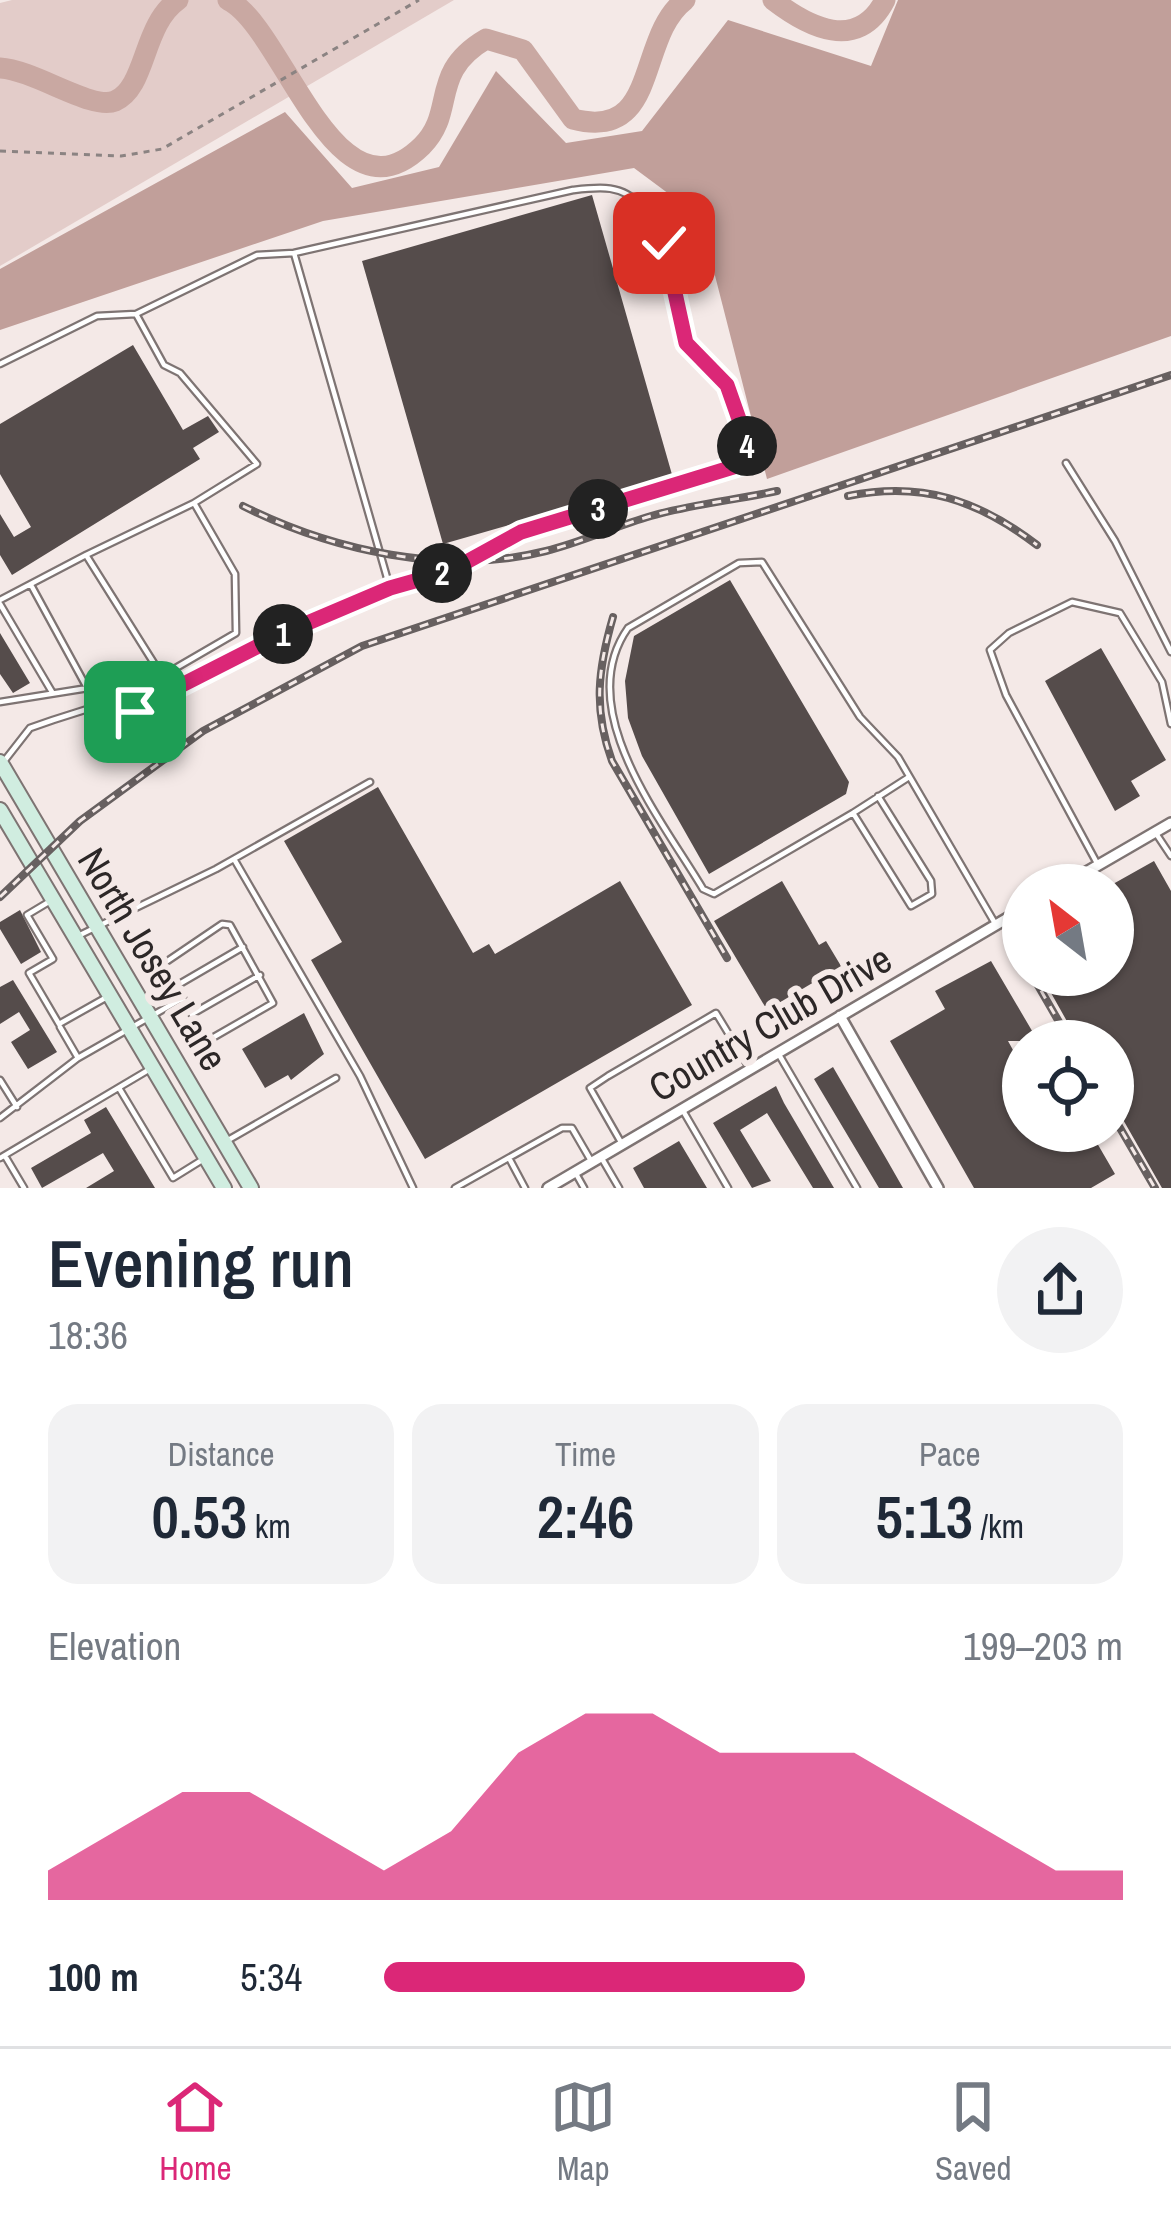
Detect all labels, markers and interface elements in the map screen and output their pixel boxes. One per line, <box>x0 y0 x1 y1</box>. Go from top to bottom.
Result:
pin <box>613 192 715 294</box>
icon: check <box>631 210 697 276</box>
pin: 4 <box>717 416 777 476</box>
text: 4 <box>739 424 755 468</box>
pin: 3 <box>568 479 628 539</box>
text: 3 <box>590 487 606 531</box>
pin: 2 <box>412 543 472 603</box>
text: 2 <box>434 551 450 595</box>
pin: 1 <box>253 604 313 664</box>
text: 1 <box>275 612 291 656</box>
pin <box>84 661 186 763</box>
icon: arrive <box>102 679 168 745</box>
street label: North Josey Lane <box>66 838 240 1080</box>
north arrow <box>1002 864 1134 996</box>
map controls <box>1002 864 1134 1152</box>
street label: Country Club Drive <box>639 933 901 1113</box>
button: locate <box>1002 1020 1134 1152</box>
text: Evening run <box>48 1219 354 1308</box>
button: share <box>997 1227 1123 1353</box>
text: 18:36 <box>48 1309 128 1361</box>
text: Distance <box>168 1432 275 1476</box>
text: Time <box>555 1432 616 1476</box>
text: Pace <box>919 1432 981 1476</box>
text: 0.53 <box>151 1476 247 1557</box>
text: 2:46 <box>537 1476 634 1557</box>
text: 5:13 <box>875 1476 973 1557</box>
text: km <box>247 1504 291 1548</box>
text: /km <box>973 1504 1024 1548</box>
text: Elevation <box>48 1620 181 1672</box>
text: 199–203 m <box>963 1620 1123 1672</box>
text: 100 m <box>48 1951 139 2003</box>
text: 5:34 <box>240 1951 302 2003</box>
tab: Home <box>159 2074 232 2190</box>
tab: Map <box>550 2074 616 2190</box>
tab: Saved <box>935 2074 1012 2190</box>

